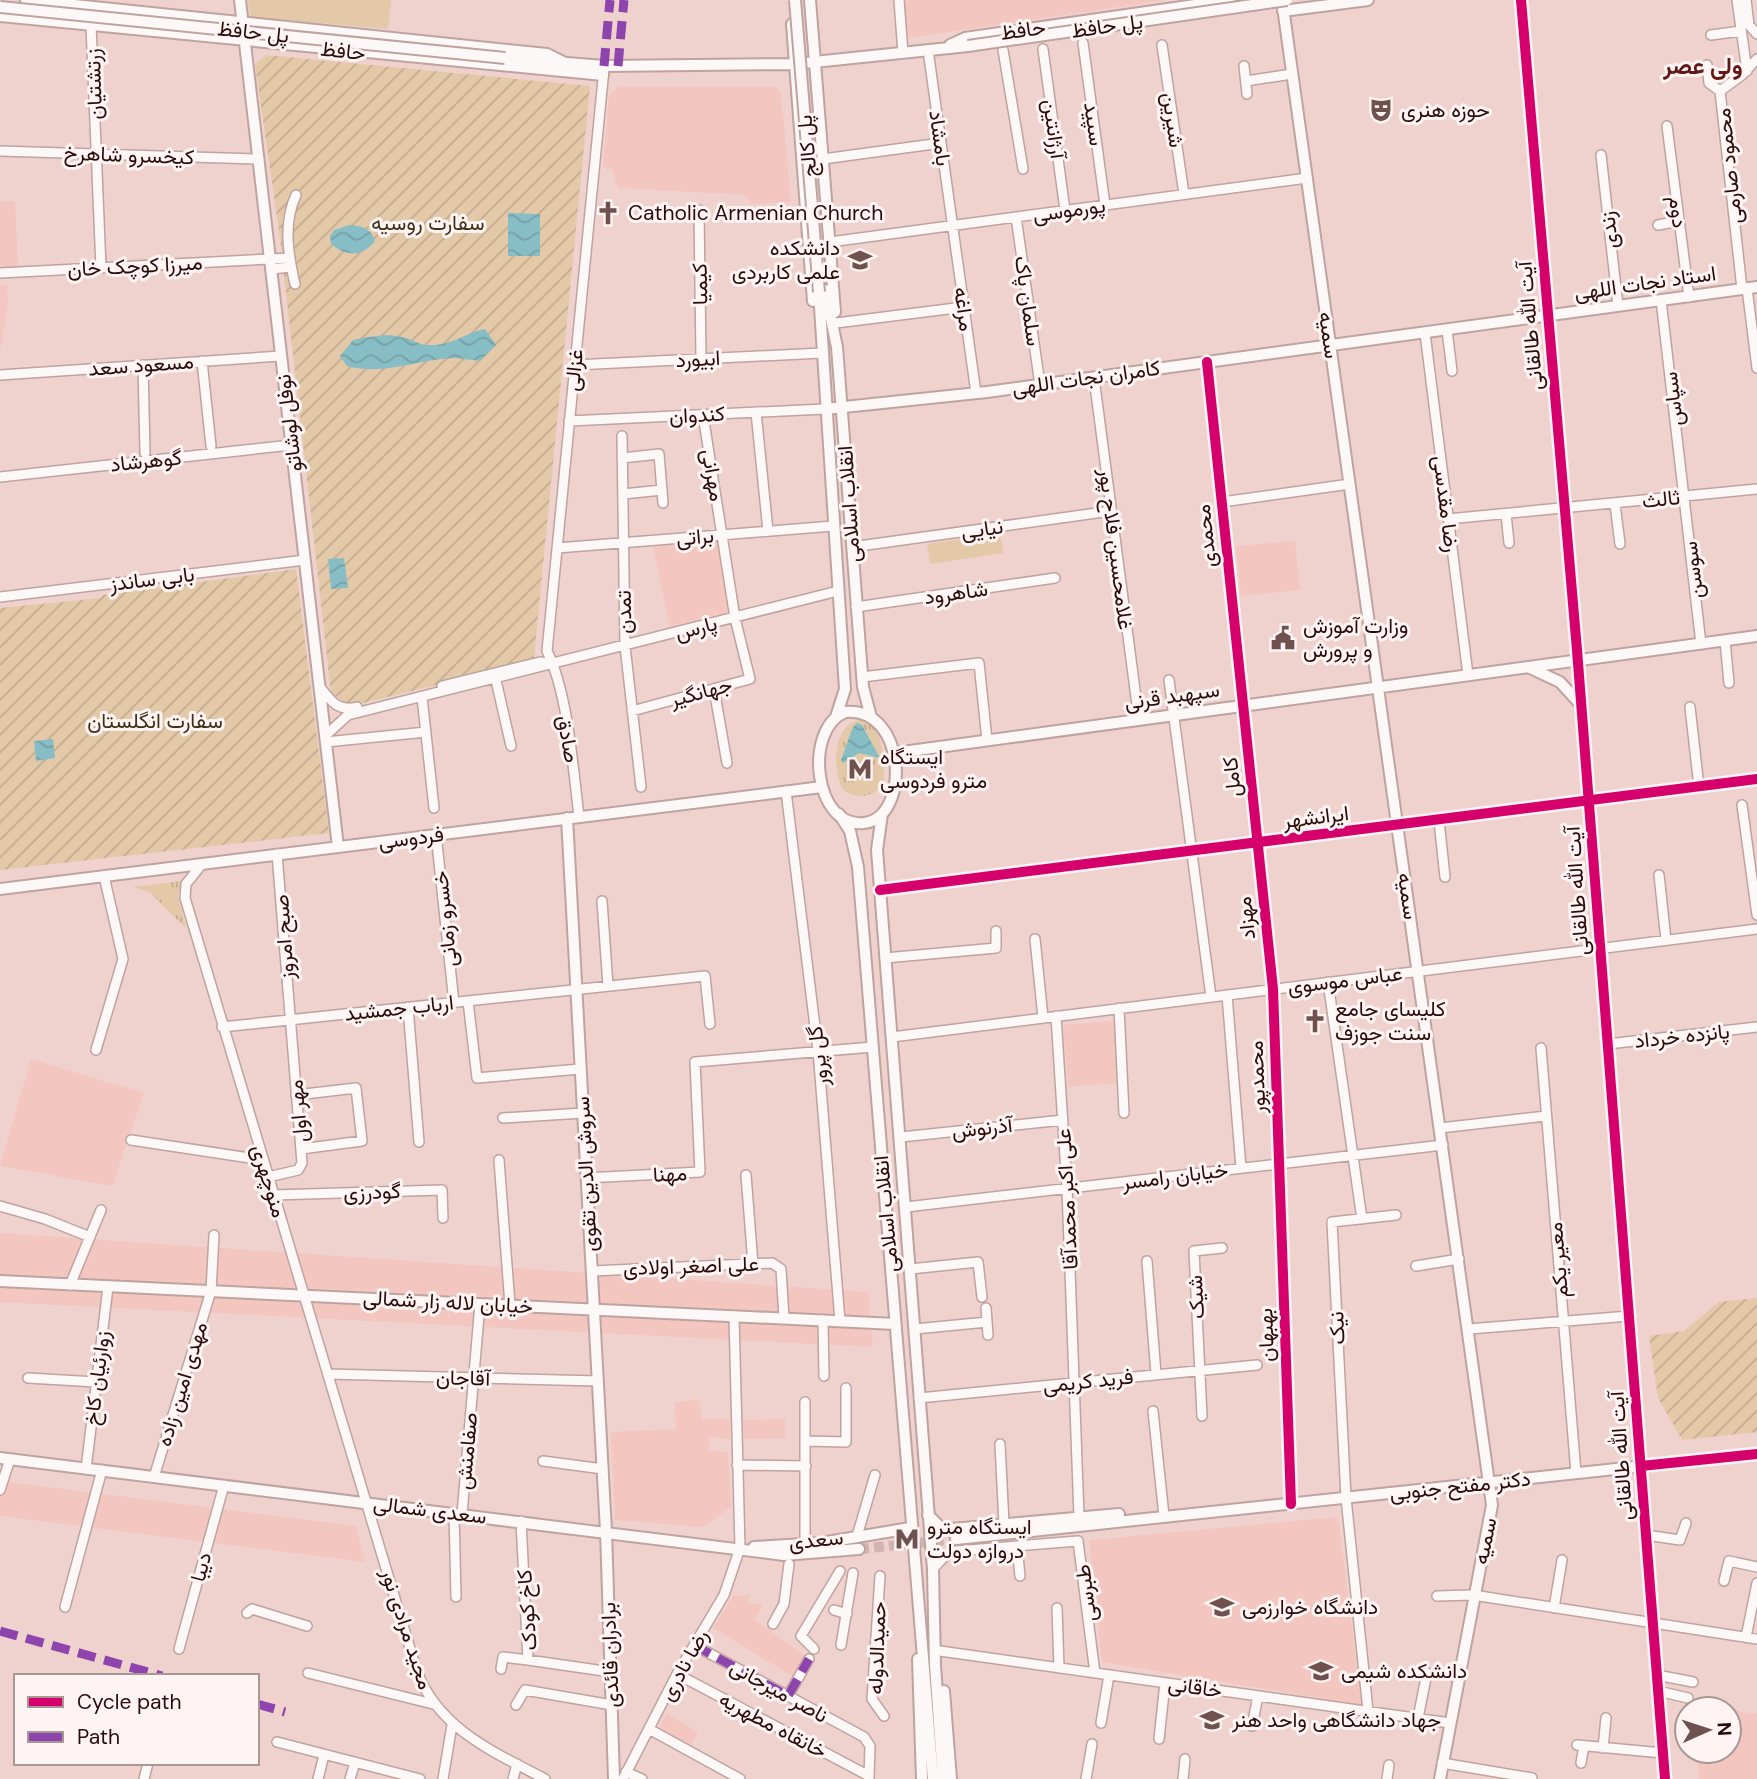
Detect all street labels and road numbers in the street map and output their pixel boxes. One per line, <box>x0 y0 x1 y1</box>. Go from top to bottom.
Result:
street label: پل حافظ <box>1069 7 1145 45</box>
street label: حافظ <box>999 13 1047 47</box>
street label: پل حافظ <box>216 14 290 50</box>
street label: حافظ <box>319 35 367 67</box>
street label: زرتشتیان <box>79 48 109 120</box>
street label: شیرین <box>1155 91 1191 149</box>
street label: آرژانتین <box>1036 97 1072 163</box>
street label: سپید <box>1077 100 1111 148</box>
street label: محمود صارمی <box>1709 107 1749 225</box>
street label: بامشاد <box>922 108 958 168</box>
street label: پل کالج <box>790 114 824 178</box>
street label: کیخسرو شاهرخ <box>63 139 195 171</box>
street label: پورموسی <box>1031 191 1107 229</box>
street label: دوم <box>1662 194 1694 230</box>
street label: زندی <box>1593 210 1625 250</box>
street label: میرزا کوچک خان <box>67 248 203 284</box>
street label: سلمان پاک <box>1008 254 1048 348</box>
street label: آیت الله طالقانی <box>1510 258 1550 392</box>
street label: استاد نجات اللهی <box>1572 259 1718 307</box>
street label: کیمیا <box>686 263 714 305</box>
street label: مراغه <box>947 285 981 333</box>
street label: سمیه <box>1312 310 1346 360</box>
street label: ابیورد <box>675 344 721 374</box>
street label: مسعود سعد <box>87 347 195 383</box>
street label: غزالی <box>558 348 590 392</box>
street label: کامران نجات اللهی <box>1010 354 1162 402</box>
street label: سپاس <box>1656 370 1690 428</box>
street label: نوفل لوشاتو <box>269 373 309 473</box>
street label: کندوان <box>668 400 726 430</box>
street label: گوهرشاد <box>109 443 183 479</box>
street label: انقلاب اسلامی <box>831 445 867 563</box>
street label: مهرانی <box>695 447 731 503</box>
street label: رضا مقدسی <box>1426 454 1466 554</box>
street label: غلامحسین فلاح‌ پور <box>1092 466 1140 631</box>
street label: ثالث <box>1641 483 1681 515</box>
street label: محمدی <box>1189 503 1223 569</box>
street label: نیایی <box>959 512 1005 546</box>
street label: براتی <box>675 521 715 553</box>
street label: سوسن <box>1676 540 1710 600</box>
street label: بابی ساندز <box>107 560 196 598</box>
street label: شاهرود <box>922 575 990 611</box>
street label: تمدن <box>610 590 638 634</box>
street label: پارس <box>672 609 720 647</box>
street label: جهانگیر <box>666 670 735 714</box>
street label: سپهبد قرنی <box>1123 675 1221 717</box>
street label: صادق <box>550 713 586 765</box>
street label: کامل <box>1216 756 1248 798</box>
street label: ایرانشهر <box>1281 799 1350 835</box>
street label: فردوسی <box>377 820 445 856</box>
street label: آیت الله طالقانی <box>1558 823 1595 956</box>
street label: خسرو زمانی <box>426 870 464 968</box>
street label: سمیه <box>1391 871 1425 921</box>
street label: صبح امروز <box>267 893 301 982</box>
street label: مهزاد <box>1230 895 1262 941</box>
street label: عباس موسوی <box>1286 959 1404 1001</box>
street label: ارباب جمشید <box>343 988 455 1028</box>
street label: پانزده خرداد <box>1633 1017 1731 1055</box>
street label: گل پرور <box>801 1024 835 1089</box>
street label: محمدپور <box>1242 1040 1272 1115</box>
street label: مهر اول <box>281 1078 315 1144</box>
street label: سروش الدین تقوی <box>568 1096 604 1252</box>
street label: آذرنوش <box>950 1111 1016 1145</box>
street label: علی اکبر محمدآقا <box>1049 1128 1085 1270</box>
street label: منوچهری <box>245 1141 293 1221</box>
street label: انقلاب اسلامی <box>867 1154 905 1274</box>
street label: خیابان رامسر <box>1120 1156 1229 1196</box>
street label: مهنا <box>652 1159 688 1189</box>
street label: گودرزی <box>343 1177 401 1207</box>
street label: معیر یکم <box>1541 1221 1575 1299</box>
street label: علی اصغر اولادی <box>623 1250 759 1282</box>
street label: شیک <box>1181 1274 1211 1320</box>
street label: خیابان لاله زار شمالی <box>362 1284 534 1320</box>
street label: بهبهان <box>1251 1307 1281 1363</box>
street label: نیک <box>1322 1311 1352 1345</box>
street label: مهدی امین زاده <box>150 1318 214 1450</box>
street label: زوارئیان کاخ <box>77 1329 117 1427</box>
street label: فرید کریمی <box>1041 1362 1135 1400</box>
street label: آقاجان <box>436 1364 493 1393</box>
street label: آیت الله طالقانی <box>1602 1388 1639 1521</box>
street label: صفامنش <box>450 1411 484 1491</box>
street label: دکتر مفتح جنوبی <box>1388 1465 1532 1507</box>
street label: سعدی شمالی <box>372 1489 488 1531</box>
street label: سمیه <box>1466 1515 1504 1567</box>
street label: سعدی <box>787 1523 845 1557</box>
street label: دیبا <box>184 1549 218 1585</box>
street label: طبرسی <box>1069 1563 1103 1623</box>
street label: مجید مرادی نور <box>374 1564 440 1693</box>
street label: کاخ کودک <box>510 1568 544 1652</box>
street label: حمیدالدوله <box>861 1601 893 1695</box>
street label: برادران قائدی <box>594 1602 626 1708</box>
street label: رضا نادری <box>653 1624 715 1706</box>
street label: ناصر میرجانی <box>725 1653 833 1729</box>
street label: خاقانی <box>1166 1669 1224 1705</box>
street label: خانقاه مطهریه <box>714 1685 832 1765</box>

